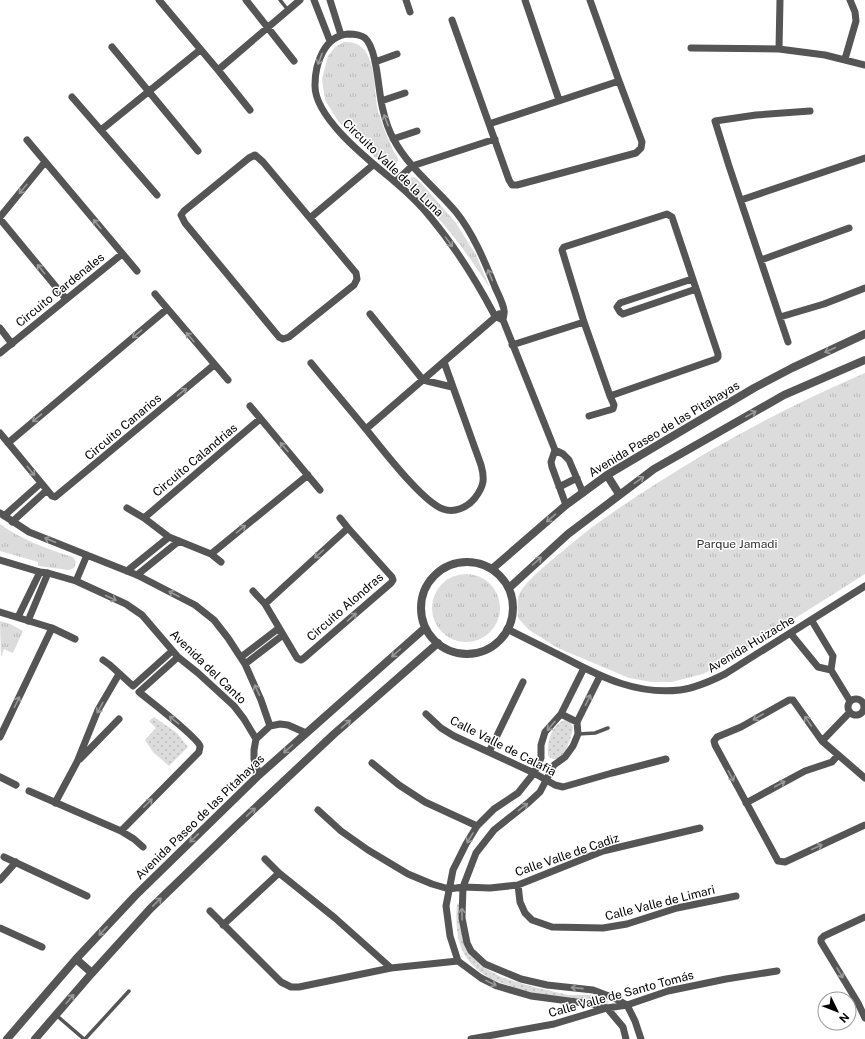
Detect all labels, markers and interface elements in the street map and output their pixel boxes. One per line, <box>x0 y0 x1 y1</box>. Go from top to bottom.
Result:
one-way arrow <box>315 53 323 65</box>
one-way arrow <box>382 114 390 126</box>
street label: Circuito Valle de la Luna <box>340 116 446 220</box>
one-way arrow <box>18 184 27 195</box>
one-way arrow <box>93 219 102 229</box>
one-way arrow <box>445 237 453 248</box>
street label: Circuito Cardenales <box>13 250 107 330</box>
one-way arrow <box>37 264 46 274</box>
one-way arrow <box>486 269 493 281</box>
one-way arrow <box>132 330 142 339</box>
one-way arrow <box>186 332 195 342</box>
one-way arrow <box>824 347 836 354</box>
street label: Avenida Paseo de las Pitahayas <box>586 378 742 480</box>
one-way arrow <box>176 387 187 396</box>
street label: Circuito Canarios <box>82 391 164 463</box>
one-way arrow <box>745 410 757 418</box>
one-way arrow <box>32 413 43 422</box>
street label: Circuito Calandrias <box>150 421 240 499</box>
one-way arrow <box>279 442 288 452</box>
one-way arrow <box>26 465 35 476</box>
one-way arrow <box>633 476 644 484</box>
one-way arrow <box>546 513 556 523</box>
one-way arrow <box>236 525 247 534</box>
one-way arrow <box>45 536 57 544</box>
park label: Parque Jamadi <box>696 537 778 551</box>
one-way arrow <box>314 550 325 559</box>
one-way arrow <box>532 557 542 566</box>
street label: Circuito Alondras <box>304 570 386 644</box>
one-way arrow <box>168 590 180 597</box>
one-way arrow <box>105 595 117 602</box>
one-way arrow <box>347 612 357 621</box>
street label: Avenida Huizache <box>705 612 797 675</box>
street label: Avenida del Canto <box>167 627 249 707</box>
one-way arrow <box>391 648 401 658</box>
one-way arrow <box>253 684 260 696</box>
one-way arrow <box>585 694 592 706</box>
one-way arrow <box>14 696 21 708</box>
one-way arrow <box>95 701 103 713</box>
street label: Calle Valle de Calafia <box>448 713 558 779</box>
one-way arrow <box>752 714 764 722</box>
one-way arrow <box>168 716 179 725</box>
one-way arrow <box>804 716 812 727</box>
one-way arrow <box>341 719 351 728</box>
one-way arrow <box>546 720 555 731</box>
one-way arrow <box>284 744 294 753</box>
street label: Avenida Paseo de las Pitahayas <box>133 752 267 882</box>
one-way arrow <box>728 770 736 782</box>
one-way arrow <box>774 780 786 788</box>
one-way arrow <box>143 798 153 808</box>
one-way arrow <box>518 803 529 811</box>
one-way arrow <box>246 807 256 817</box>
street label: Calle Valle de Cadiz <box>513 831 621 879</box>
one-way arrow <box>465 832 473 844</box>
one-way arrow <box>189 834 199 843</box>
one-way arrow <box>810 843 822 850</box>
street label: Calle Valle de Limari <box>604 883 716 923</box>
one-way arrow <box>152 898 162 907</box>
one-way arrow <box>458 908 466 921</box>
one-way arrow <box>98 926 107 936</box>
one-way arrow <box>836 967 844 978</box>
street label: Calle Valle de Santo Tomás <box>547 968 695 1020</box>
one-way arrow <box>484 979 496 987</box>
one-way arrow <box>571 985 584 992</box>
north arrow <box>817 991 857 1031</box>
one-way arrow <box>65 993 74 1004</box>
text: N <box>837 1011 852 1025</box>

